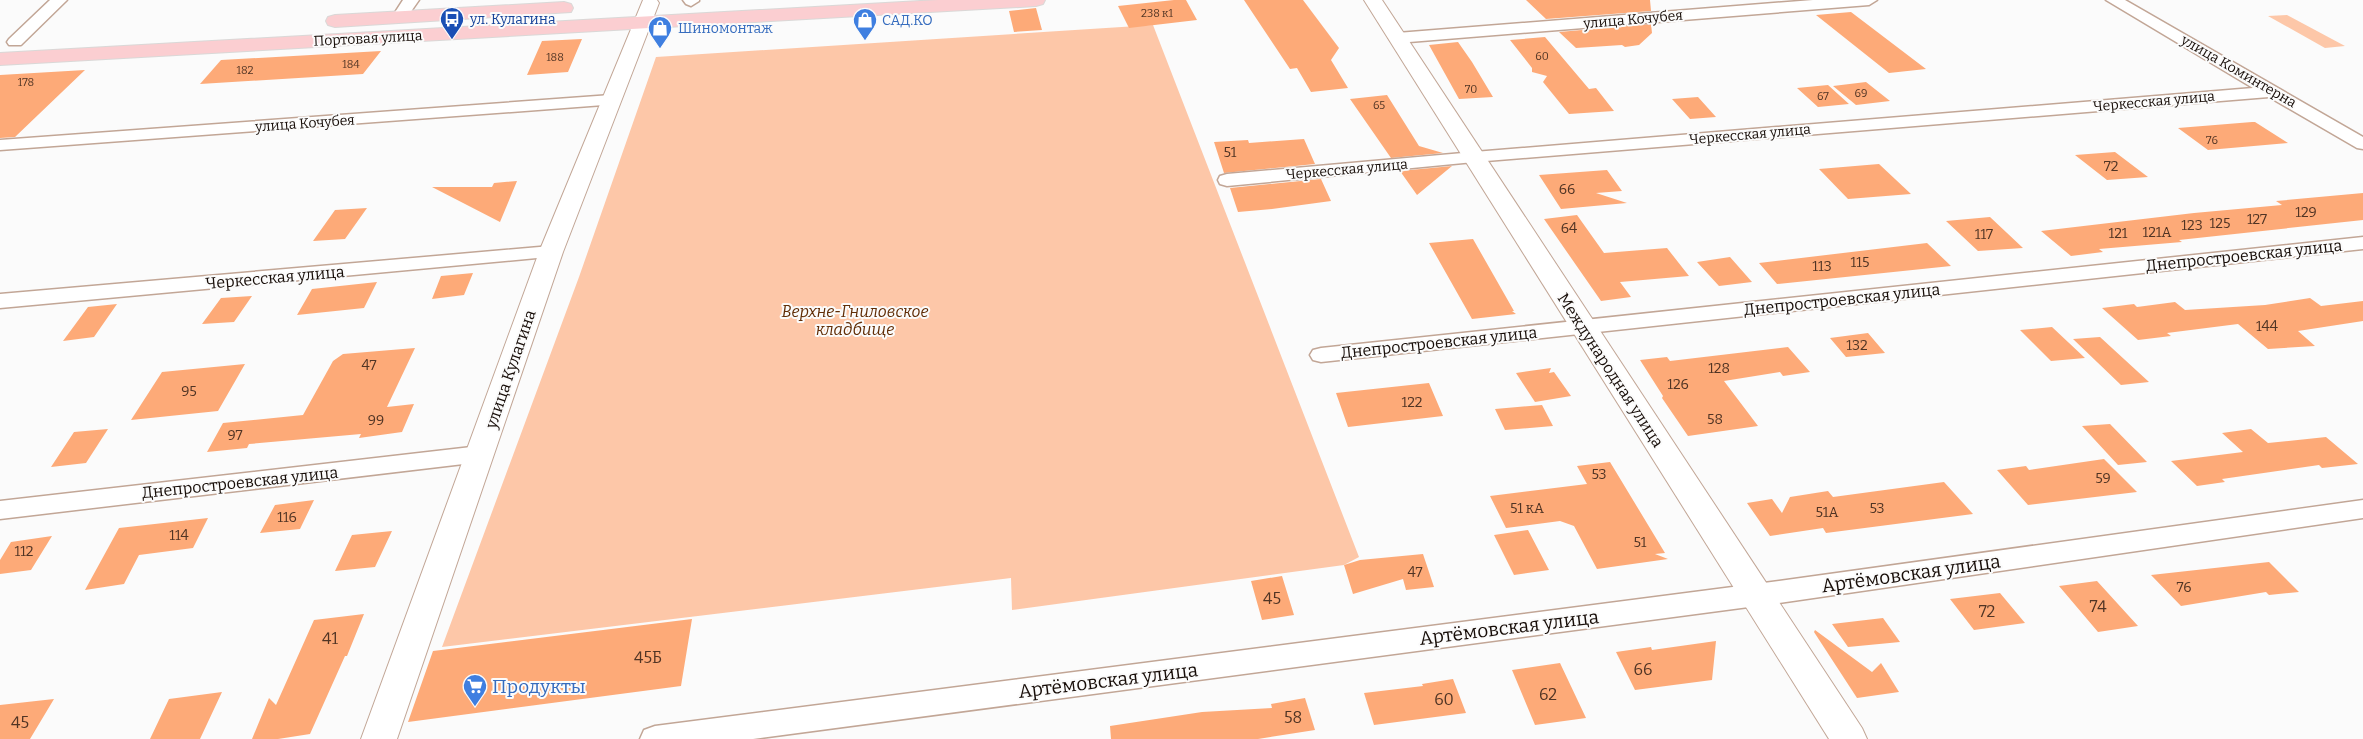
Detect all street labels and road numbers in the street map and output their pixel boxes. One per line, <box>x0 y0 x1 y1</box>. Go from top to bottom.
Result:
street label: улица Кочубея <box>1582 7 1684 32</box>
street label: Портовая улица <box>313 27 423 50</box>
street label: улица Коминтерна <box>2177 31 2300 112</box>
street label: Черкесская улица <box>2092 88 2216 115</box>
street label: улица Кочубея <box>254 112 356 136</box>
street label: Черкесская улица <box>1688 121 1812 148</box>
street label: Черкесская улица <box>1285 156 1409 183</box>
street label: Днепростроевская улица <box>2145 236 2343 275</box>
street label: Черкесская улица <box>205 262 346 293</box>
street label: Днепростроевская улица <box>1743 280 1941 319</box>
street label: Международная улица <box>1554 290 1668 451</box>
street label: улица Кулагина <box>481 307 540 432</box>
street label: Днепростроевская улица <box>1340 323 1538 362</box>
street label: Днепростроевская улица <box>141 463 339 502</box>
street label: Артёмовская улица <box>1820 549 2003 597</box>
street label: Артёмовская улица <box>1418 605 1601 650</box>
street label: Артёмовская улица <box>1017 658 1200 703</box>

